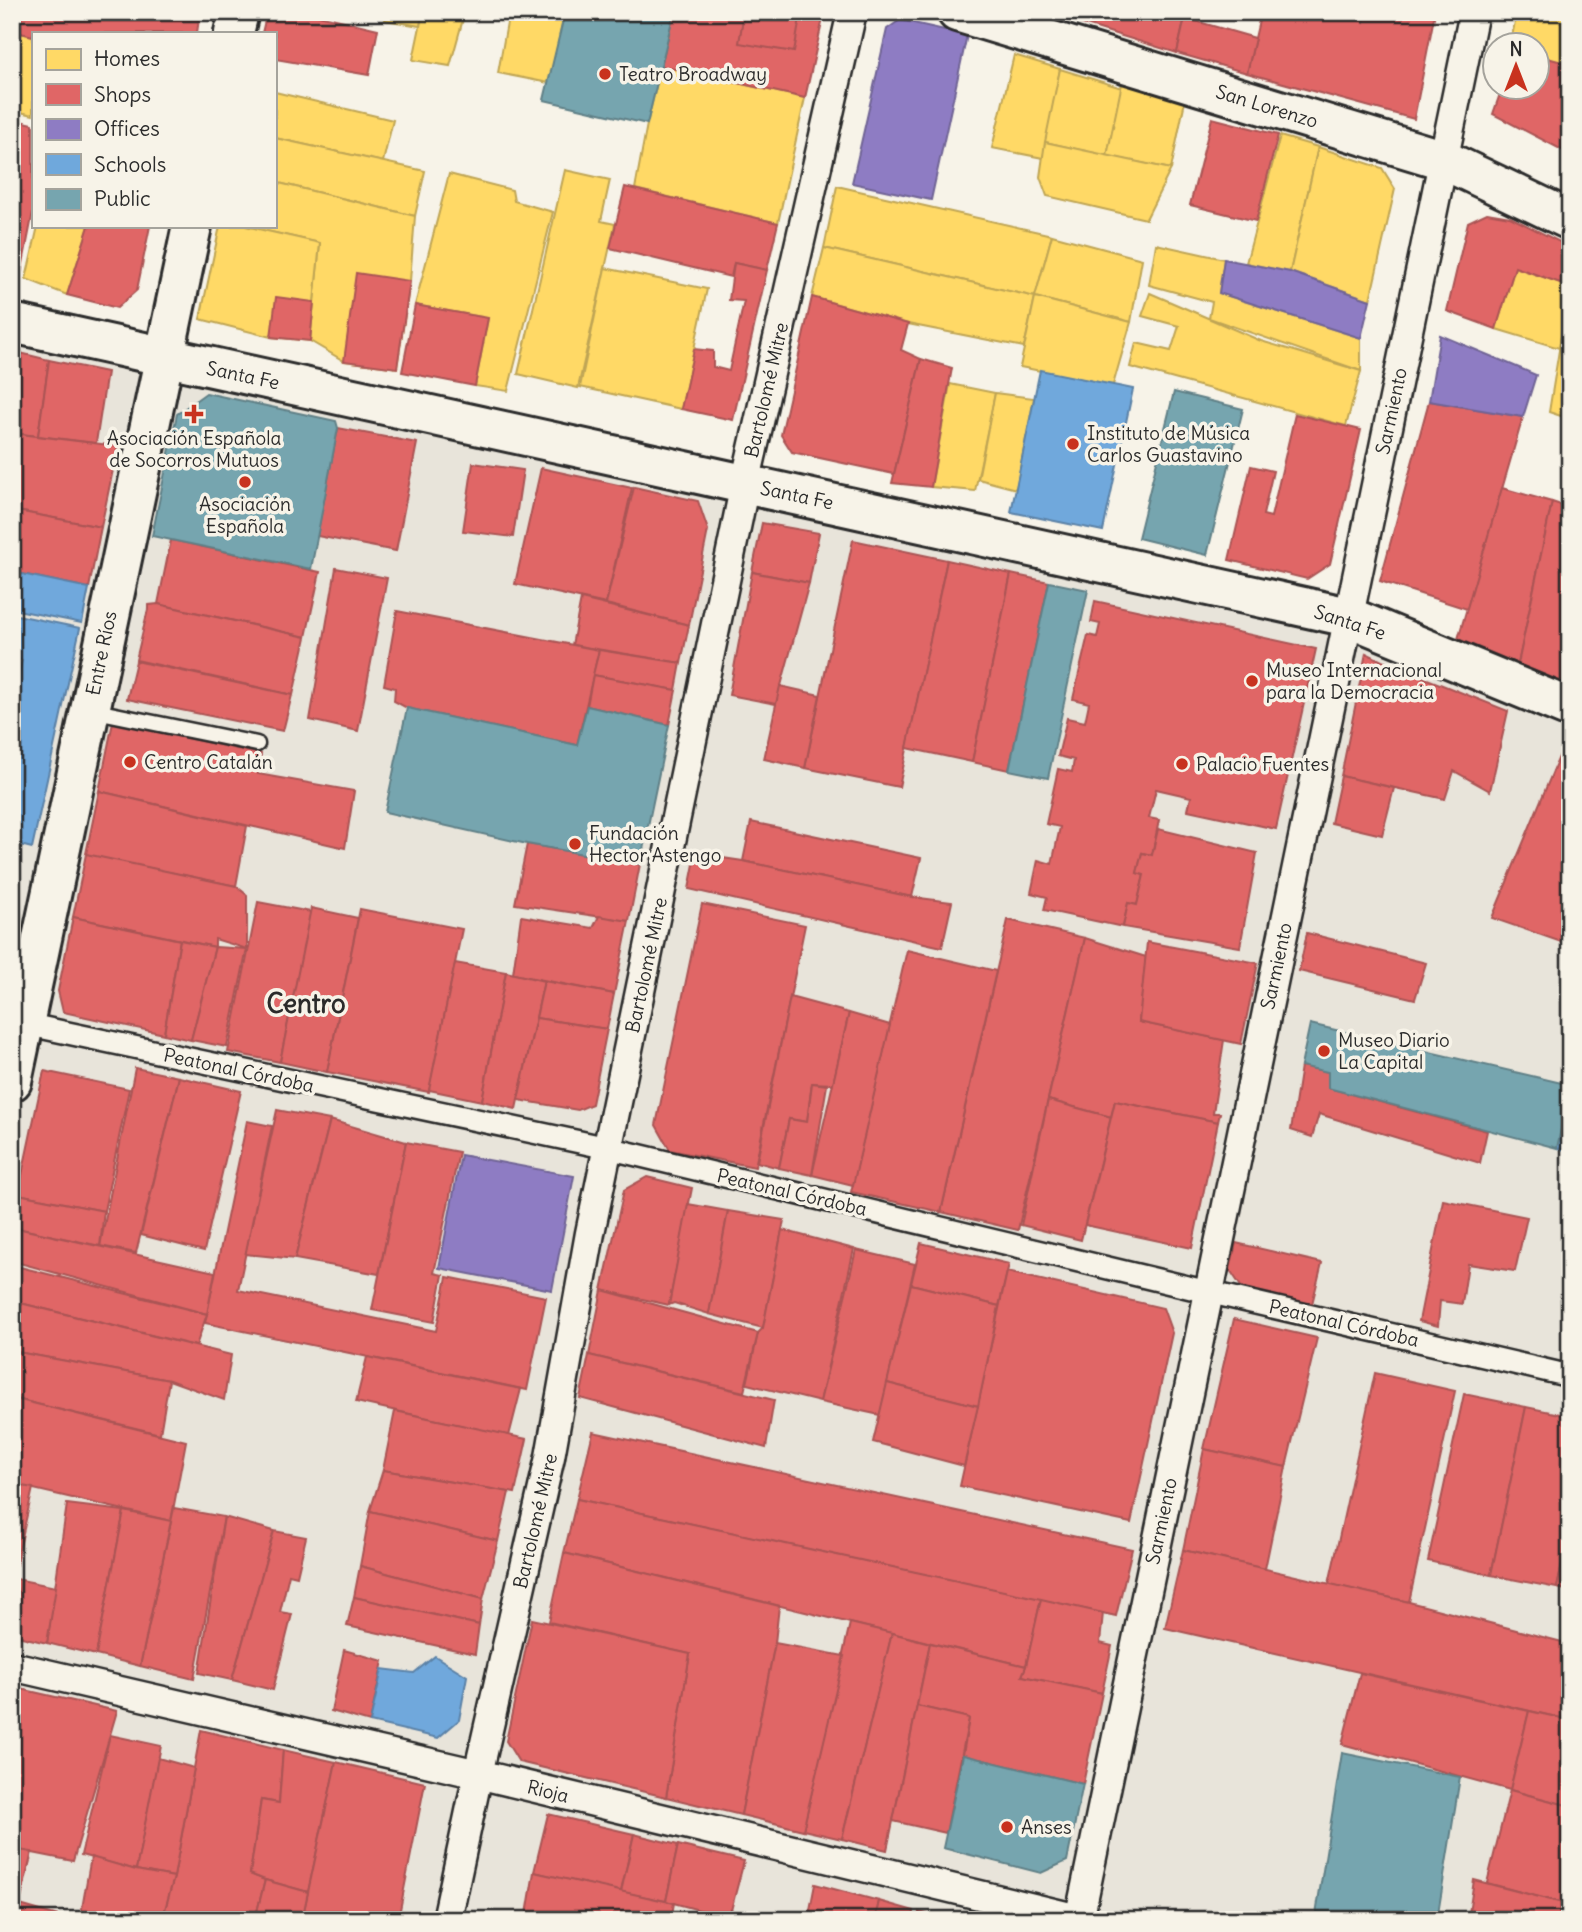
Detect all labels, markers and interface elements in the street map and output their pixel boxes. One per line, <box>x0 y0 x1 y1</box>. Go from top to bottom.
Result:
legend <box>32 32 276 228</box>
north arrow <box>1480 32 1550 102</box>
text: N <box>1509 37 1523 61</box>
text: Homes <box>94 45 160 72</box>
place label: Teatro Broadway <box>619 62 767 86</box>
marker: Teatro Broadway <box>597 66 613 82</box>
street label: San Lorenzo <box>1213 79 1321 133</box>
text: Shops <box>94 81 151 108</box>
text: Offices <box>94 115 160 142</box>
text: Schools <box>94 151 166 178</box>
text: Public <box>94 185 151 212</box>
street label: Bartolomé Mitre <box>739 320 793 460</box>
street label: Santa Fe <box>204 356 282 394</box>
street label: Sarmiento <box>1370 365 1412 457</box>
marker: Asociación Española de Socorros Mutuos <box>184 404 204 424</box>
place label: Instituto de Música Carlos Guastavino <box>1087 421 1250 467</box>
place label: Asociación Española de Socorros Mutuos <box>107 426 281 472</box>
marker: Instituto de Música Carlos Guastavino <box>1065 436 1081 452</box>
marker: Asociación Española <box>237 474 253 490</box>
street label: Santa Fe <box>758 476 836 514</box>
place label: Asociación Española <box>199 492 291 538</box>
street label: Santa Fe <box>1311 599 1389 645</box>
street label: Entre Ríos <box>80 608 122 698</box>
place label: Museo Internacional para la Democracia <box>1266 658 1442 704</box>
marker: Museo Internacional para la Democracia <box>1244 673 1260 689</box>
place label: Centro Catalán <box>144 750 273 774</box>
place label: Palacio Fuentes <box>1196 752 1329 776</box>
marker: Centro Catalán <box>122 754 138 770</box>
marker: Palacio Fuentes <box>1174 756 1190 772</box>
place label: Fundación Hector Astengo <box>589 821 721 867</box>
marker: Fundación Hector Astengo <box>567 836 583 852</box>
street label: Bartolomé Mitre <box>620 895 672 1035</box>
street label: Sarmiento <box>1255 920 1297 1012</box>
district label: Centro <box>266 987 346 1020</box>
place label: Museo Diario La Capital <box>1338 1028 1450 1074</box>
street label: Peatonal Córdoba <box>162 1042 317 1098</box>
marker: Museo Diario La Capital <box>1316 1043 1332 1059</box>
street label: Peatonal Córdoba <box>715 1163 869 1221</box>
street label: Peatonal Córdoba <box>1267 1294 1421 1352</box>
street label: Bartolomé Mitre <box>508 1451 562 1591</box>
street label: Sarmiento <box>1140 1475 1182 1567</box>
street label: Rioja <box>525 1774 571 1808</box>
place label: Anses <box>1021 1815 1072 1839</box>
marker: Anses <box>999 1819 1015 1835</box>

